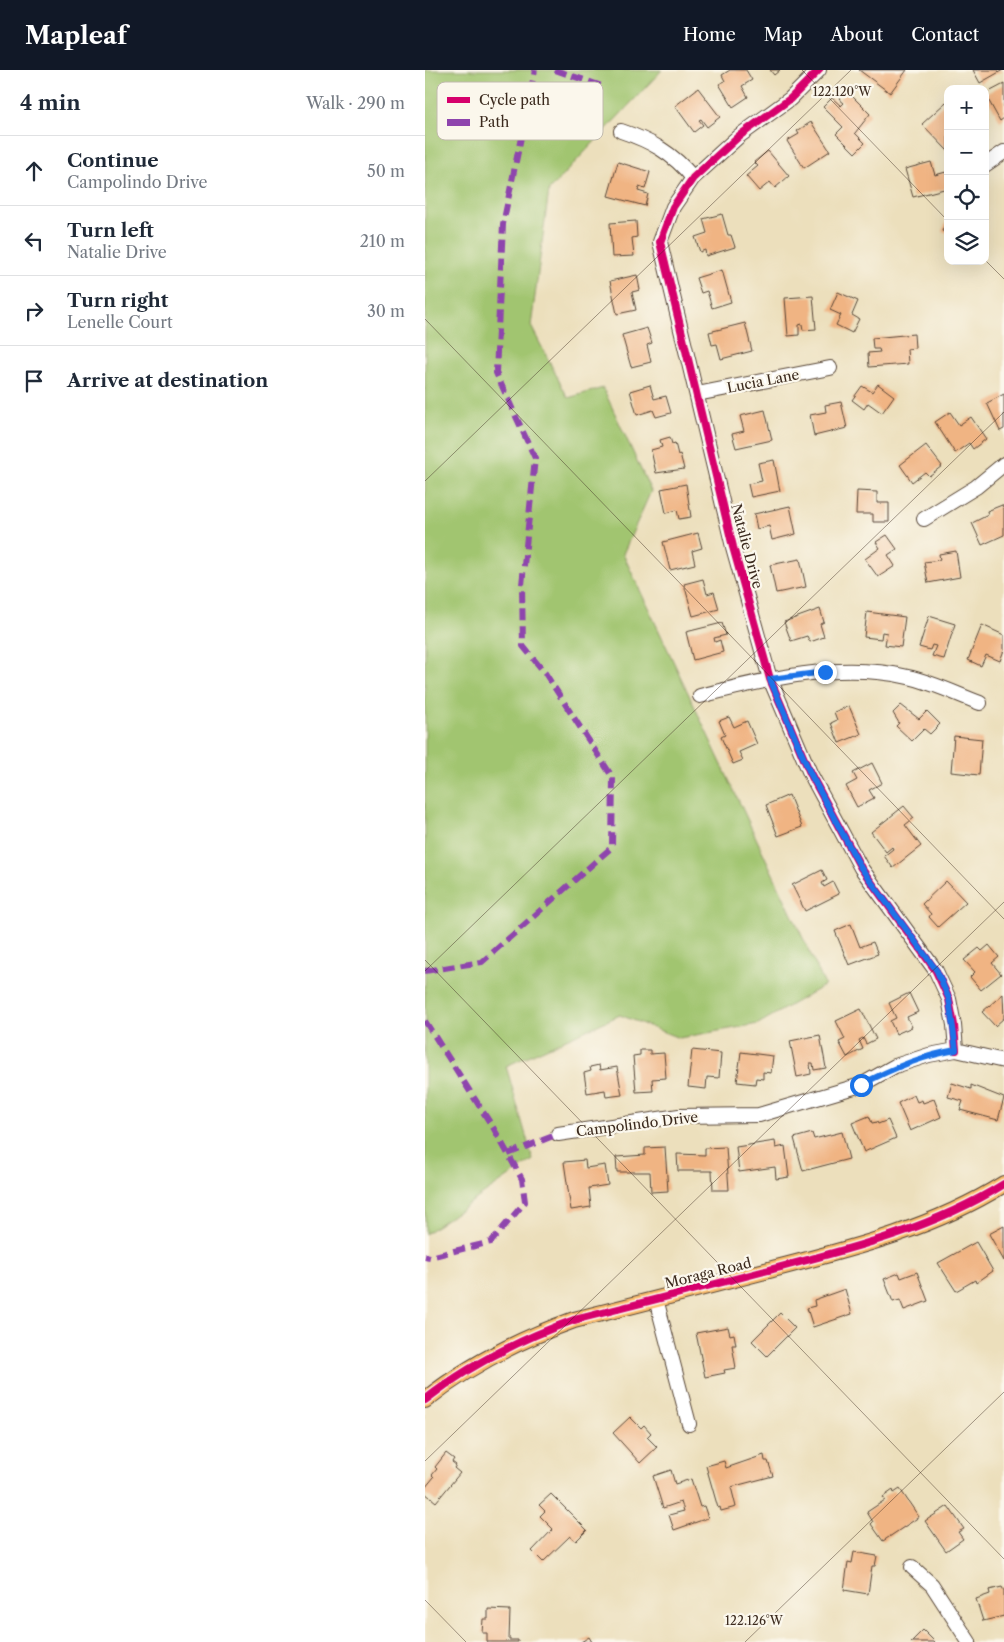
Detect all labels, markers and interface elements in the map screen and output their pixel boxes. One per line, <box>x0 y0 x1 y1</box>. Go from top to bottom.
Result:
text: Mapleaf <box>25 21 127 50</box>
text: Home <box>683 24 736 46</box>
text: Map <box>764 24 802 46</box>
text: About <box>830 24 883 46</box>
text: Contact <box>911 24 979 46</box>
legend <box>437 82 603 140</box>
text: 122.120°W <box>813 84 872 99</box>
map controls <box>944 85 989 265</box>
button: + <box>944 85 989 130</box>
text: 4 min <box>20 90 81 115</box>
text: Cycle path <box>479 91 550 109</box>
text: Walk · 290 m <box>306 93 405 113</box>
text: Path <box>479 113 509 131</box>
button: − <box>944 130 989 175</box>
text: Continue <box>67 149 159 172</box>
icon: ahead <box>20 157 48 185</box>
text: 50 m <box>367 161 405 181</box>
text: Campolindo Drive <box>67 172 207 192</box>
button: locate <box>944 175 989 220</box>
text: Turn left <box>67 219 154 242</box>
button: layers <box>944 220 989 265</box>
icon: left <box>20 227 48 255</box>
text: 210 m <box>360 231 405 251</box>
text: Natalie Drive <box>67 242 167 262</box>
text: Turn right <box>67 289 168 312</box>
icon: right <box>20 297 48 325</box>
text: 30 m <box>367 301 405 321</box>
text: Lenelle Court <box>67 312 173 332</box>
street label: Lucia Lane <box>725 365 801 397</box>
icon: arrive <box>20 367 48 395</box>
text: Arrive at destination <box>67 369 268 392</box>
street label: Natalie Drive <box>727 502 767 591</box>
route end <box>814 661 837 684</box>
route start <box>850 1074 873 1097</box>
street label: Campolindo Drive <box>575 1108 699 1140</box>
street label: Moraga Road <box>663 1253 754 1292</box>
text: 122.126°W <box>725 1613 784 1628</box>

